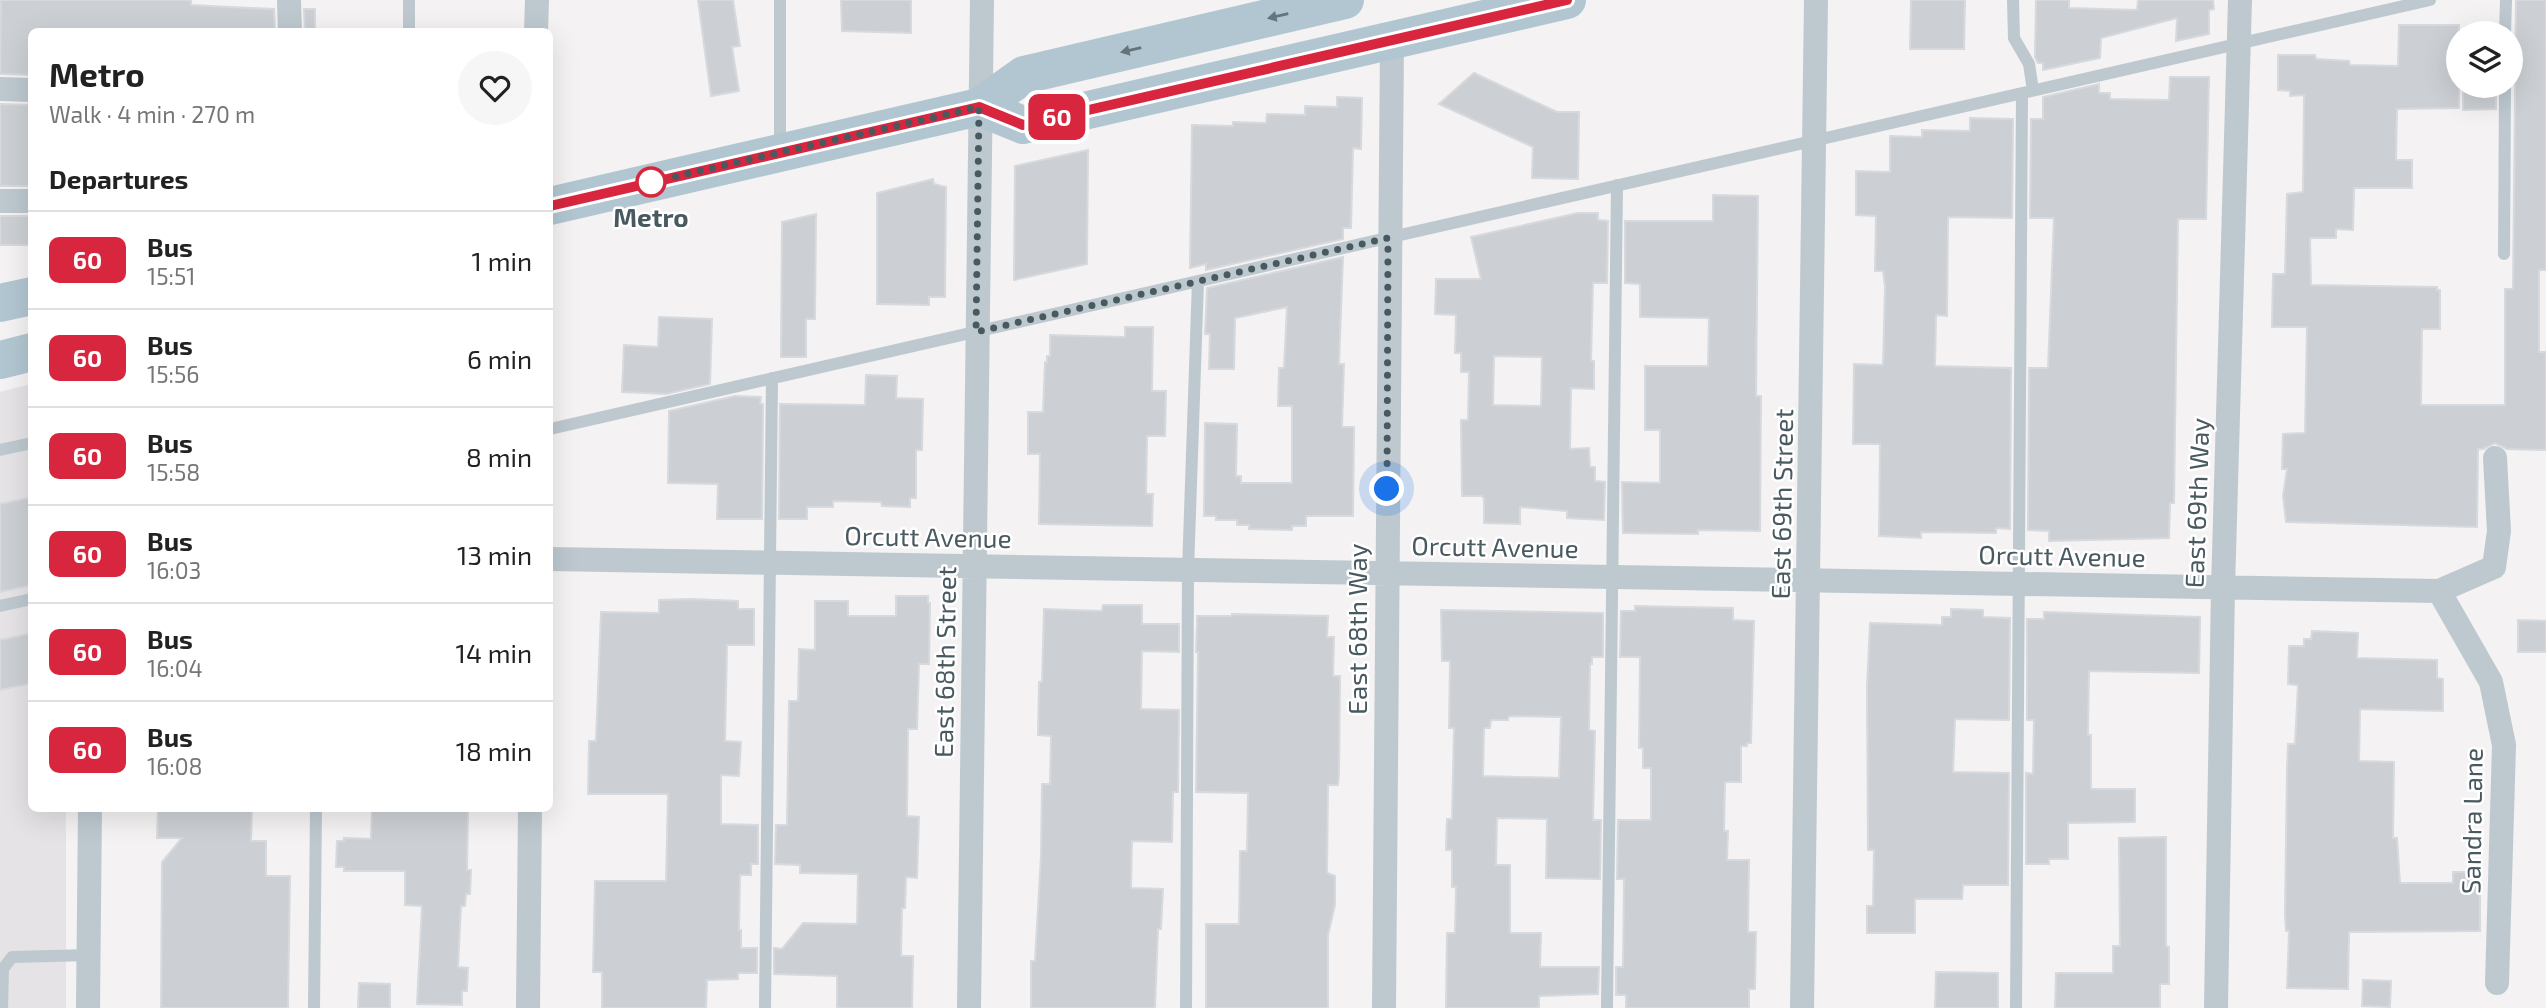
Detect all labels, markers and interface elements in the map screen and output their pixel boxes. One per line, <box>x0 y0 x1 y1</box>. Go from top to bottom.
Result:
one-way arrow <box>1267 10 1289 21</box>
map controls <box>2446 21 2523 98</box>
button: layers <box>2446 21 2523 98</box>
one-way arrow <box>1120 45 1142 56</box>
button: heart <box>458 51 532 125</box>
text: Metro <box>49 54 145 94</box>
line badge: 60 <box>1026 94 1088 140</box>
text: Walk · 4 min · 270 m <box>49 100 255 128</box>
text: 60 <box>1042 102 1072 131</box>
text: Departures <box>49 163 188 194</box>
marker: Metro <box>636 167 666 197</box>
place label: Metro <box>613 201 689 232</box>
text: Bus <box>147 231 193 262</box>
text: 60 <box>73 245 102 274</box>
text: 1 min <box>472 245 532 276</box>
text: 15:51 <box>147 262 195 290</box>
text: Bus <box>147 329 193 360</box>
text: 60 <box>73 343 102 372</box>
text: 6 min <box>467 343 532 374</box>
text: 15:56 <box>147 360 199 388</box>
street label: East 69th Street <box>1764 408 1798 600</box>
street label: East 69th Way <box>2178 417 2214 589</box>
text: Bus <box>147 427 193 458</box>
text: 60 <box>73 441 102 470</box>
text: 8 min <box>466 441 532 472</box>
text: 15:58 <box>147 458 200 486</box>
your location <box>1369 471 1404 506</box>
street label: Orcutt Avenue <box>844 519 1012 553</box>
text: Bus <box>147 525 193 556</box>
street label: Orcutt Avenue <box>1411 529 1579 563</box>
street label: Orcutt Avenue <box>1978 538 2146 572</box>
text: 60 <box>73 539 102 568</box>
text: 13 min <box>457 539 532 570</box>
street label: East 68th Way <box>1341 543 1372 715</box>
text: 16:03 <box>147 556 201 584</box>
street label: East 68th Street <box>927 566 961 758</box>
text: Bus <box>147 623 193 654</box>
text: 60 <box>73 637 102 666</box>
text: 14 min <box>456 637 532 668</box>
text: 16:04 <box>147 654 203 682</box>
text: Bus <box>147 721 193 752</box>
text: 60 <box>73 735 102 764</box>
text: 18 min <box>456 735 532 766</box>
street label: Sandra Lane <box>2454 748 2488 894</box>
text: 16:08 <box>147 752 203 780</box>

